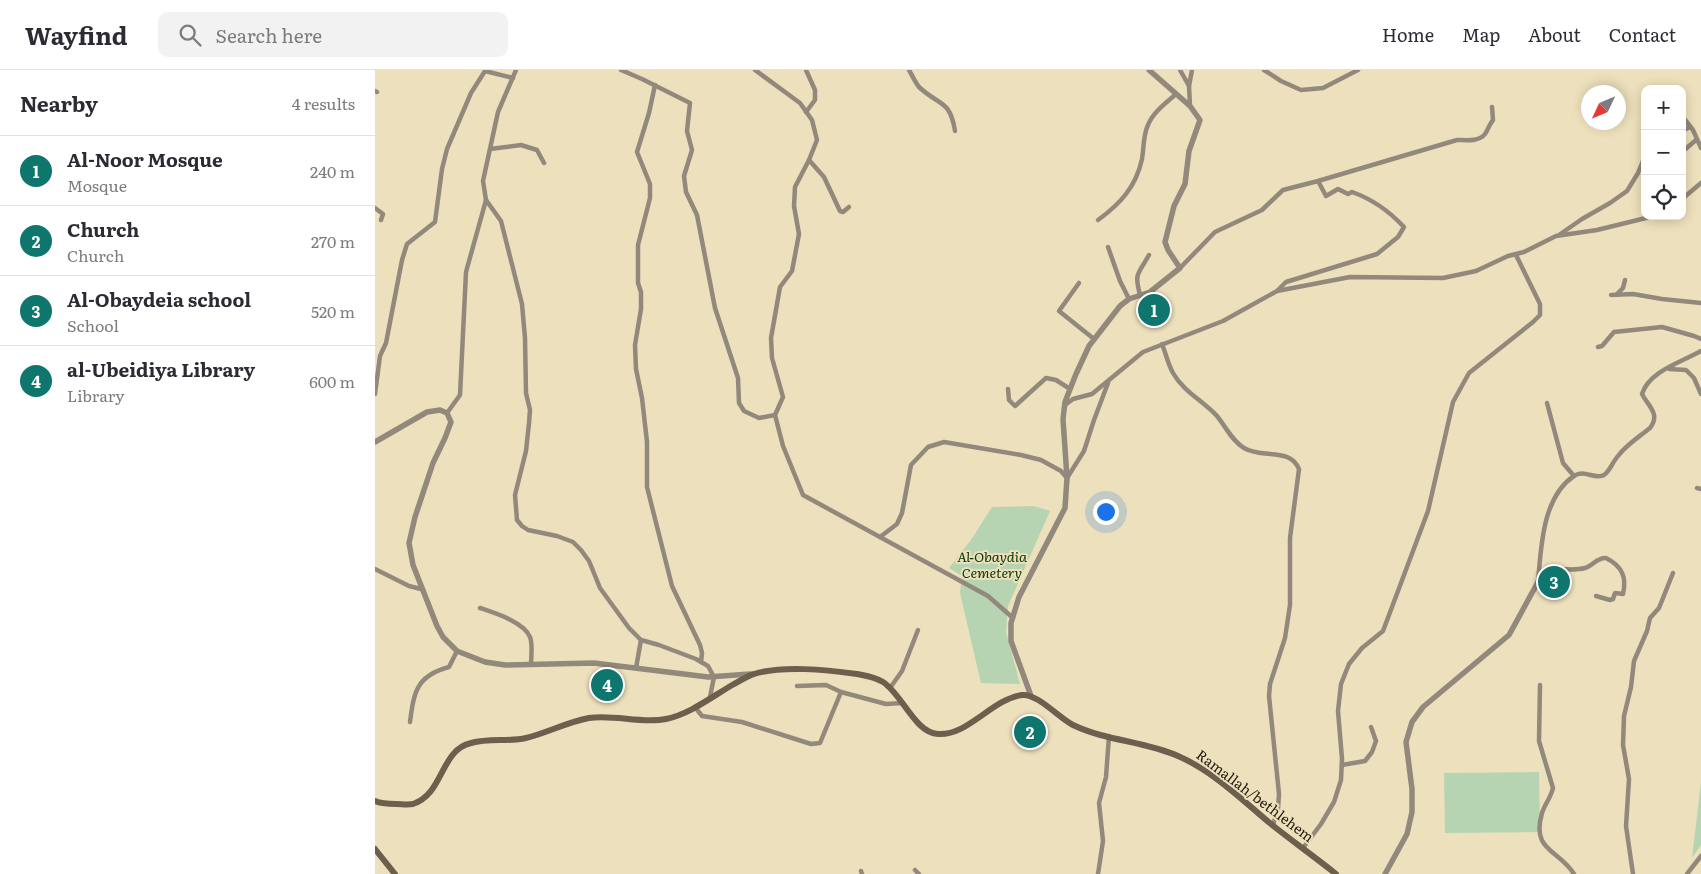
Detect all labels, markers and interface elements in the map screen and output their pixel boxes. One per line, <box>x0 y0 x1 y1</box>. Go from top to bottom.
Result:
search box <box>158 12 508 57</box>
text: Wayfind <box>25 17 128 52</box>
icon: search <box>176 21 204 49</box>
text: Search here <box>216 21 322 49</box>
text: Home <box>1382 21 1434 48</box>
text: Map <box>1462 21 1500 48</box>
text: About <box>1528 21 1581 48</box>
text: Contact <box>1609 21 1676 48</box>
north arrow <box>1581 85 1626 130</box>
map controls <box>1641 85 1686 220</box>
button: + <box>1641 85 1686 130</box>
text: Nearby <box>20 87 98 118</box>
text: 4 results <box>292 91 355 115</box>
button: − <box>1641 130 1686 175</box>
text: Al-Noor Mosque <box>67 145 223 173</box>
text: 1 <box>33 159 39 183</box>
text: 240 m <box>310 159 355 183</box>
text: Mosque <box>67 173 127 197</box>
button: locate <box>1641 175 1686 220</box>
text: Church <box>67 215 139 243</box>
text: 2 <box>32 229 40 253</box>
text: 270 m <box>311 229 355 253</box>
text: Church <box>67 243 124 267</box>
text: Al-Obaydeia school <box>67 285 251 313</box>
pin: 1 <box>1138 291 1170 329</box>
text: 3 <box>32 299 40 323</box>
text: 520 m <box>311 299 355 323</box>
text: School <box>67 313 119 337</box>
text: al-Ubeidiya Library <box>67 355 255 383</box>
text: 4 <box>31 369 41 393</box>
text: 600 m <box>309 369 355 393</box>
text: Library <box>67 383 125 407</box>
your location <box>1093 499 1119 525</box>
park label: Al-Obaydia Cemetery <box>957 546 1027 582</box>
pin: 3 <box>1538 563 1570 601</box>
pin: 4 <box>591 666 623 704</box>
pin: 2 <box>1014 713 1046 751</box>
street label: Ramallah/bethlehem <box>1193 744 1319 846</box>

